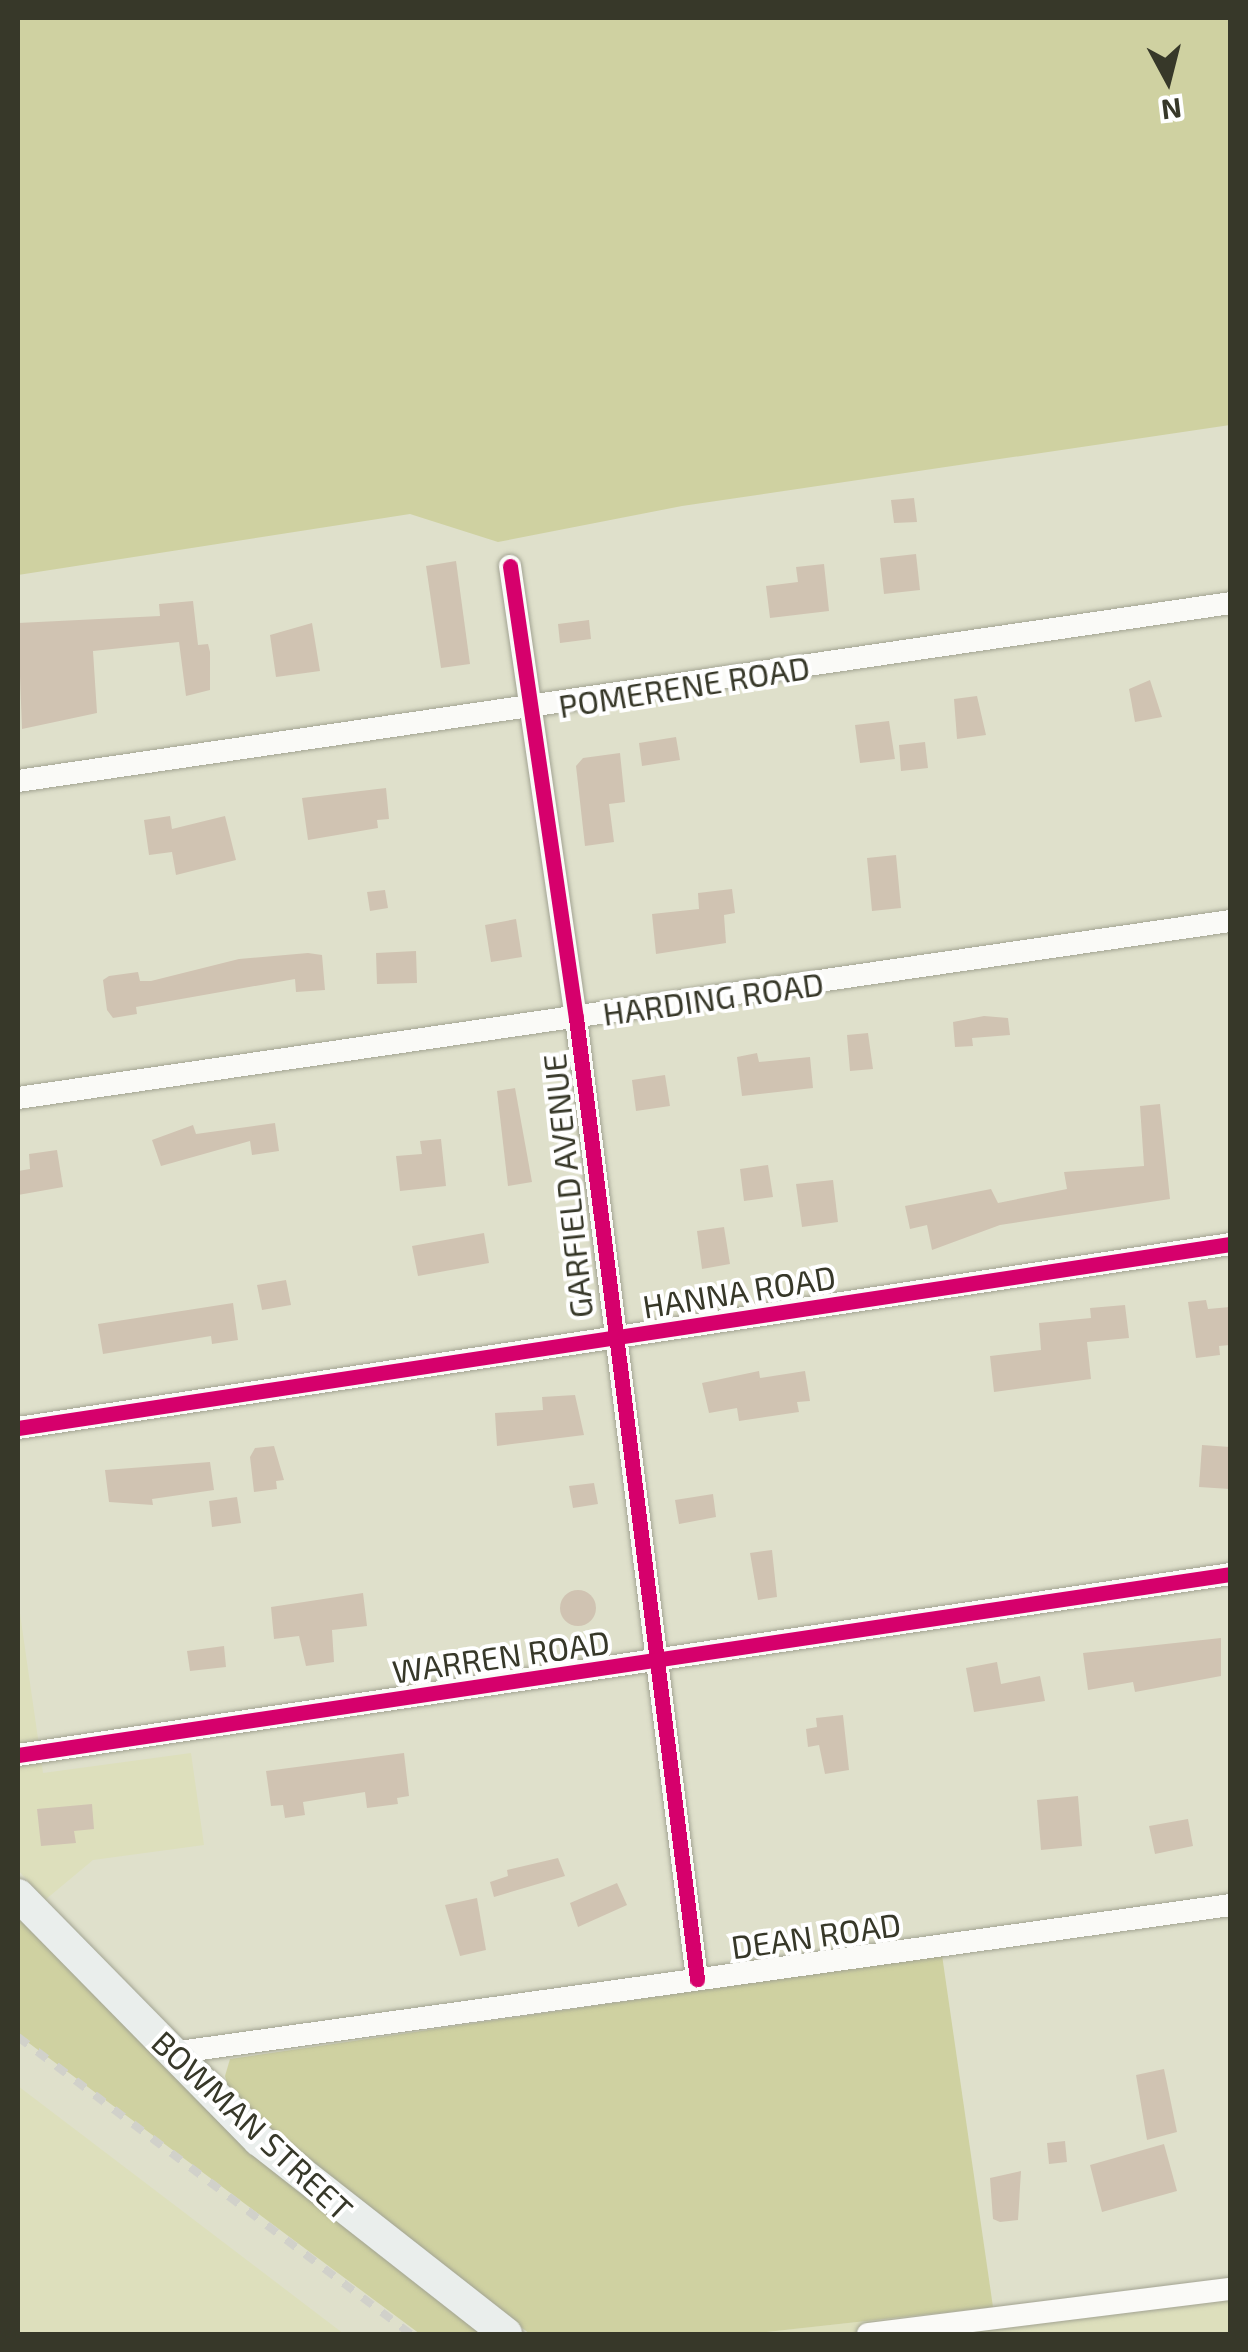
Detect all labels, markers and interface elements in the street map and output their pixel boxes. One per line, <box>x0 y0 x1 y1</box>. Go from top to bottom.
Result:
north arrow <box>1118 30 1218 130</box>
text: N <box>1160 92 1184 128</box>
street label: POMERENE ROAD <box>556 647 812 725</box>
street label: HARDING ROAD <box>600 963 826 1033</box>
street label: GARFIELD AVENUE <box>534 1052 600 1320</box>
street label: HANNA ROAD <box>639 1257 839 1325</box>
street label: WARREN ROAD <box>390 1622 612 1690</box>
street label: DEAN ROAD <box>729 1904 903 1966</box>
street label: BOWMAN STREET <box>145 2022 361 2228</box>

